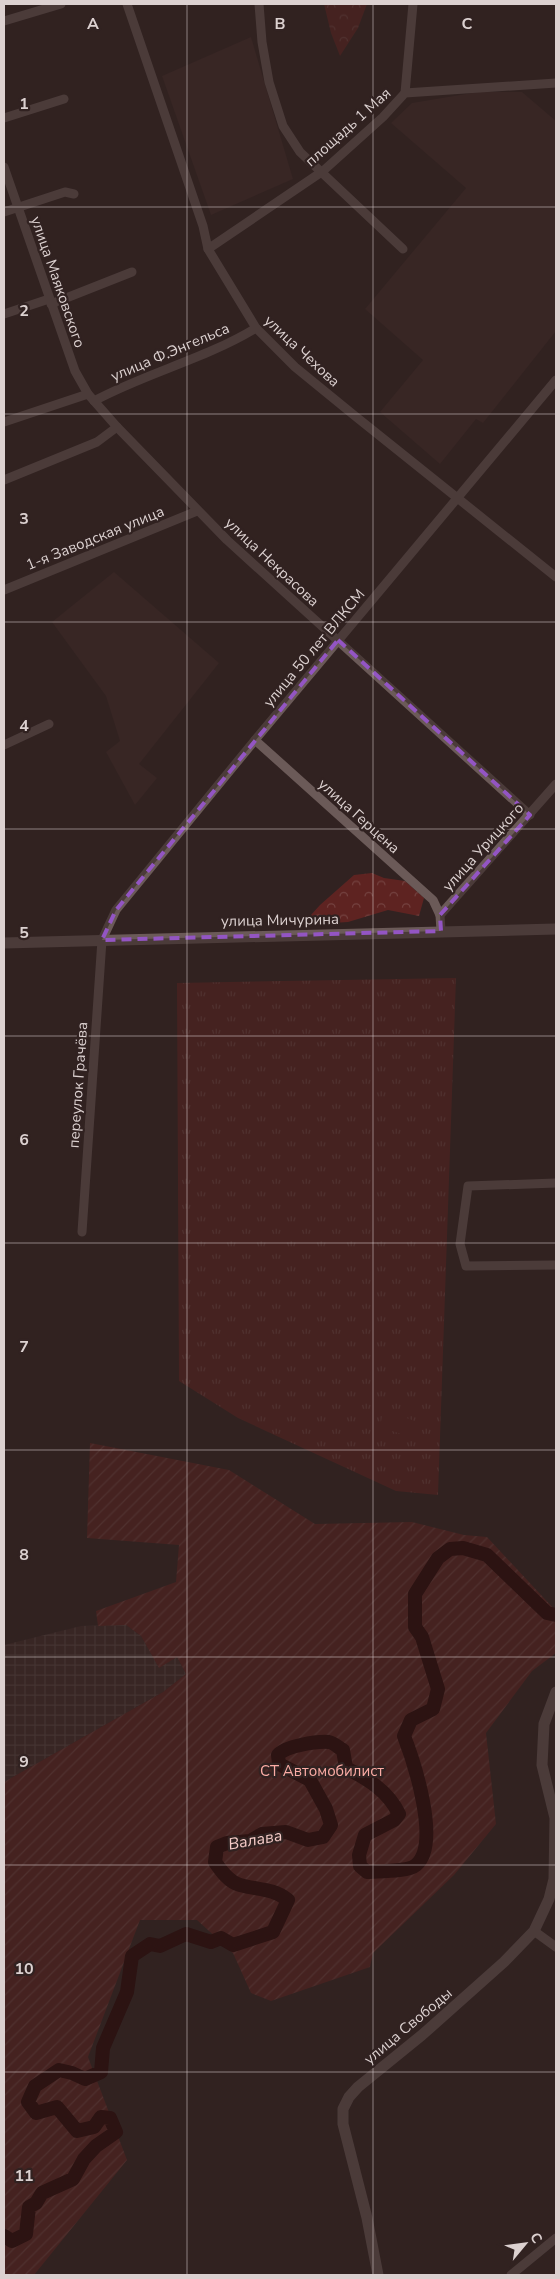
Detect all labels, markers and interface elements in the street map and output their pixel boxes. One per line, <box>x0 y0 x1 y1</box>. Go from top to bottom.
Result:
text: A <box>87 13 99 35</box>
text: B <box>274 13 286 35</box>
text: C <box>462 13 473 35</box>
street label: площадь 1 Мая <box>301 83 395 171</box>
text: 1 <box>19 93 29 115</box>
street label: улица Маяковского <box>26 214 90 350</box>
text: 2 <box>19 300 29 322</box>
street label: улица Чехова <box>260 311 344 391</box>
street label: улица Ф.Энгельса <box>108 318 232 386</box>
street label: 1-я Заводская улица <box>23 501 167 575</box>
text: 3 <box>19 508 29 530</box>
street label: улица Некрасова <box>221 513 323 611</box>
street label: улица 50 лет ВЛКСМ <box>259 585 369 711</box>
text: 4 <box>19 715 29 737</box>
street label: улица Герцена <box>314 774 404 858</box>
street label: улица Урицкого <box>438 798 528 896</box>
street label: улица Мичурина <box>221 909 339 931</box>
text: 5 <box>19 922 29 944</box>
street label: переулок Грачёва <box>64 1021 92 1149</box>
text: 6 <box>19 1129 29 1151</box>
text: 7 <box>19 1336 29 1358</box>
text: 8 <box>19 1544 29 1566</box>
text: 9 <box>19 1751 29 1773</box>
park label: СТ Автомобилист <box>260 1761 384 1781</box>
water label: Валава <box>226 1824 284 1856</box>
text: 10 <box>14 1958 34 1980</box>
street label: улица Свободы <box>360 1983 456 2069</box>
text: 11 <box>14 2165 34 2187</box>
north arrow <box>500 2219 550 2269</box>
text: С <box>525 2229 547 2247</box>

